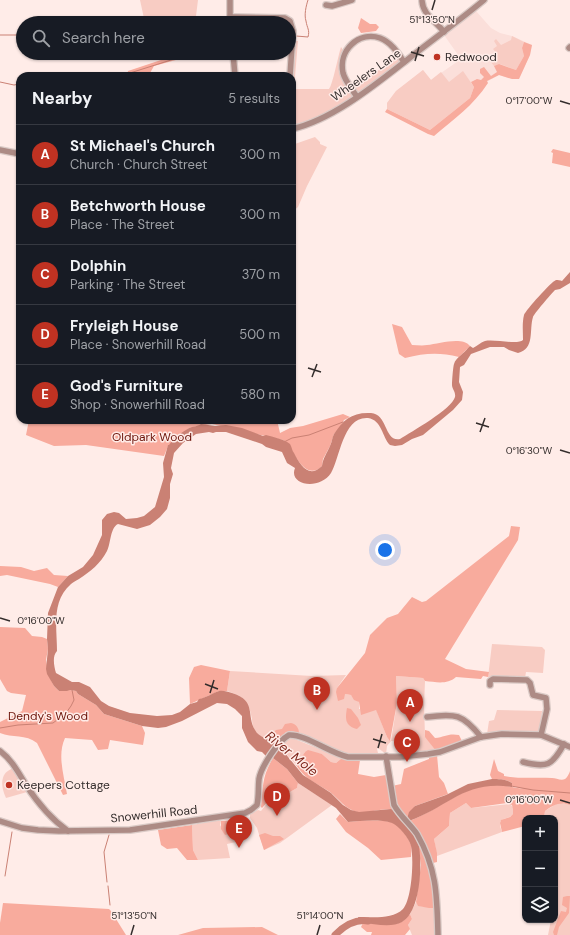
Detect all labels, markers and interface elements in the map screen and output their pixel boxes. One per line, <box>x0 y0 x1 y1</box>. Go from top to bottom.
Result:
text: 51°13'50"N <box>409 13 455 26</box>
search box <box>16 16 296 60</box>
icon: search <box>30 27 52 49</box>
text: Search here <box>62 28 145 48</box>
street label: Wheelers Lane <box>328 45 404 105</box>
place label: Redwood <box>445 49 497 65</box>
marker: Redwood <box>432 52 442 62</box>
text: Nearby <box>32 87 92 109</box>
text: 5 results <box>228 90 280 107</box>
text: 0°17'00"W <box>506 94 553 107</box>
text: St Michael's Church <box>70 136 215 156</box>
text: A <box>40 146 50 163</box>
text: 300 m <box>239 146 280 163</box>
text: Church · Church Street <box>70 156 207 173</box>
text: Betchworth House <box>70 196 206 216</box>
text: B <box>41 206 49 223</box>
text: 300 m <box>239 206 280 223</box>
text: Place · The Street <box>70 216 174 233</box>
text: Dolphin <box>70 256 126 276</box>
text: C <box>40 266 50 283</box>
text: 370 m <box>242 266 280 283</box>
text: Parking · The Street <box>70 276 185 293</box>
text: Fryleigh House <box>70 316 179 336</box>
text: D <box>40 326 50 343</box>
text: 500 m <box>239 326 280 343</box>
text: Place · Snowerhill Road <box>70 336 206 353</box>
text: God's Furniture <box>70 376 183 396</box>
text: E <box>41 386 49 403</box>
text: 580 m <box>240 386 280 403</box>
text: Shop · Snowerhill Road <box>70 396 205 413</box>
park label: Oldpark Wood <box>112 429 192 445</box>
text: 0°16'30"W <box>506 444 553 457</box>
your location <box>375 540 395 560</box>
text: 0°16'00"W <box>17 614 65 627</box>
pin: B <box>304 677 330 710</box>
pin: A <box>397 689 423 722</box>
park label: Dendy's Wood <box>8 708 88 724</box>
water label: River Mole <box>262 727 321 780</box>
pin: C <box>394 729 420 762</box>
place label: Keepers Cottage <box>17 777 110 793</box>
marker: Keepers Cottage <box>4 780 14 790</box>
pin: D <box>264 783 290 816</box>
text: 0°16'00"W <box>505 793 553 806</box>
street label: Snowerhill Road <box>110 801 198 827</box>
pin: E <box>226 815 252 848</box>
map controls <box>522 815 558 923</box>
button: + <box>522 815 558 851</box>
button: − <box>522 851 558 887</box>
button: layers <box>522 887 558 923</box>
text: 51°13'50"N <box>111 909 157 922</box>
text: 51°14'00"N <box>297 909 344 922</box>

